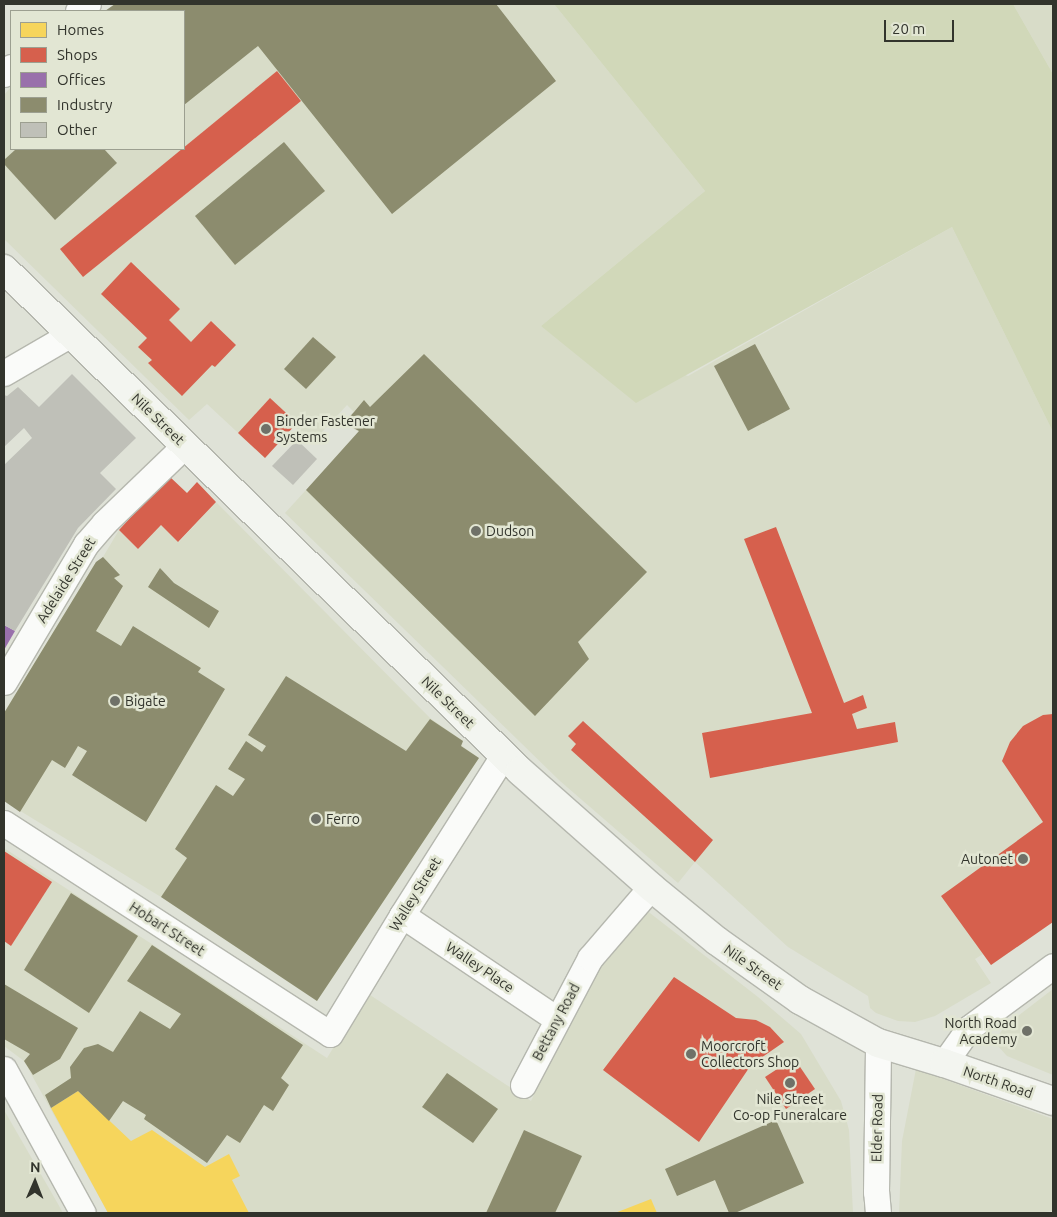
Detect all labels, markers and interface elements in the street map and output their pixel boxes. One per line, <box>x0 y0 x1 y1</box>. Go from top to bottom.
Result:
legend <box>10 10 185 150</box>
scale bar <box>887 10 957 42</box>
text: 20 m <box>892 20 925 37</box>
text: Homes <box>57 21 104 38</box>
text: Shops <box>57 46 98 63</box>
text: Offices <box>57 71 105 88</box>
text: Industry <box>57 96 112 113</box>
text: Other <box>57 121 97 138</box>
street label: Nile Street <box>128 390 188 448</box>
place label: Binder Fastener Systems <box>276 413 375 446</box>
marker: Binder Fastener Systems <box>260 423 272 435</box>
place label: Dudson <box>486 523 534 539</box>
marker: Dudson <box>470 525 482 537</box>
street label: Adelaide Street <box>33 534 99 626</box>
street label: Nile Street <box>418 673 478 731</box>
place label: Bigate <box>125 693 166 709</box>
marker: Bigate <box>109 695 121 707</box>
place label: Ferro <box>326 811 360 827</box>
marker: Ferro <box>310 813 322 825</box>
place label: Autonet <box>961 851 1013 867</box>
marker: Autonet <box>1017 853 1029 865</box>
street label: Walley Street <box>386 854 444 934</box>
street label: Hobart Street <box>126 898 208 960</box>
street label: Walley Place <box>443 938 517 996</box>
street label: Nile Street <box>721 941 785 993</box>
street label: Bettany Road <box>529 981 583 1063</box>
place label: North Road Academy <box>945 1015 1017 1048</box>
marker: North Road Academy <box>1021 1025 1033 1037</box>
place label: Moorcroft Collectors Shop <box>701 1038 799 1070</box>
marker: Moorcroft Collectors Shop <box>685 1048 697 1060</box>
street label: North Road <box>961 1062 1035 1102</box>
marker: Nile Street Co-op Funeralcare <box>784 1077 796 1089</box>
place label: Nile Street Co-op Funeralcare <box>733 1091 847 1124</box>
street label: Elder Road <box>868 1094 886 1162</box>
north arrow <box>10 1157 60 1207</box>
text: N <box>30 1159 41 1175</box>

